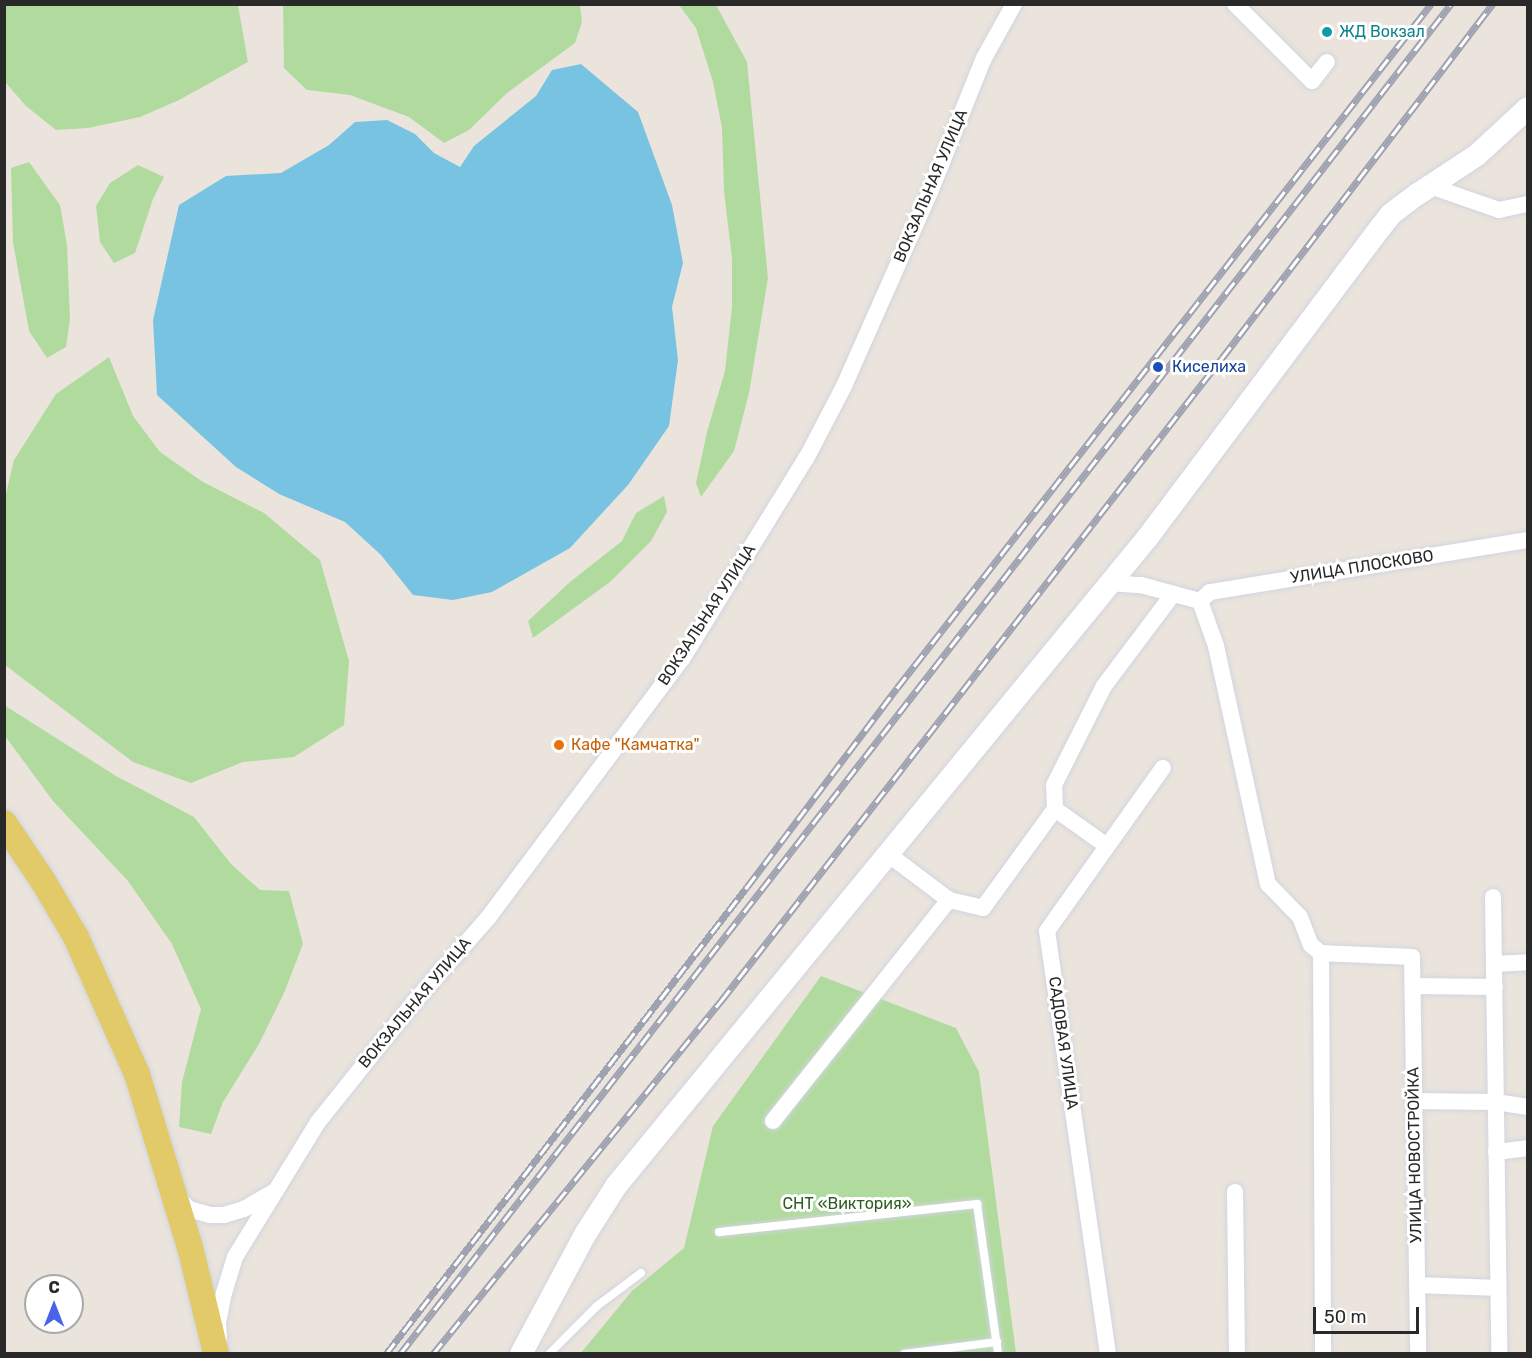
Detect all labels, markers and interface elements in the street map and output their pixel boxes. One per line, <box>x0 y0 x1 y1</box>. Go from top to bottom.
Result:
place label: ЖД Вокзал <box>1339 22 1425 42</box>
marker: ЖД Вокзал <box>1320 25 1334 39</box>
street label: ВОКЗАЛЬНАЯ УЛИЦА <box>890 107 972 265</box>
place label: Киселиха <box>1172 357 1246 377</box>
marker: Киселиха <box>1149 358 1167 376</box>
street label: ВОКЗАЛЬНАЯ УЛИЦА <box>654 541 760 689</box>
street label: УЛИЦА ПЛОСКОВО <box>1289 546 1435 588</box>
place label: Кафе "Камчатка" <box>571 735 700 755</box>
marker: Кафе "Камчатка" <box>552 738 566 752</box>
street label: ВОКЗАЛЬНАЯ УЛИЦА <box>355 934 475 1072</box>
street label: САДОВАЯ УЛИЦА <box>1044 975 1082 1111</box>
street label: УЛИЦА НОВОСТРОЙКА <box>1404 1067 1426 1243</box>
park label: СНТ «Виктория» <box>782 1194 912 1214</box>
north arrow <box>24 1274 84 1334</box>
text: С <box>48 1278 60 1297</box>
scale bar <box>1316 1295 1422 1333</box>
text: 50 m <box>1324 1306 1367 1328</box>

